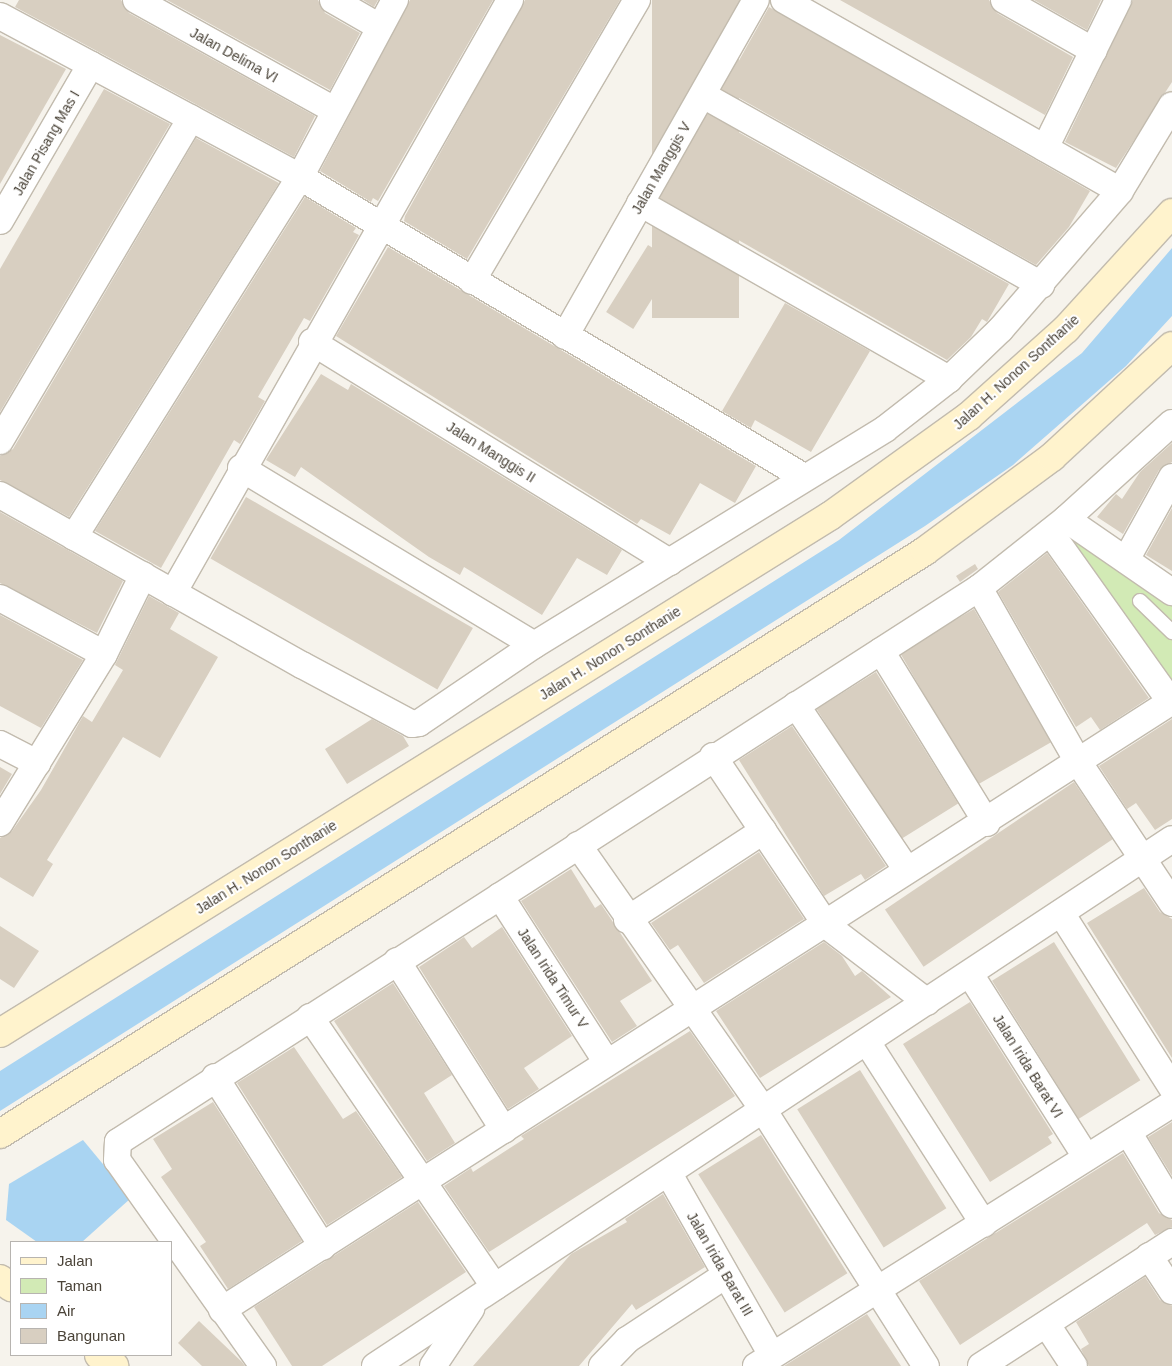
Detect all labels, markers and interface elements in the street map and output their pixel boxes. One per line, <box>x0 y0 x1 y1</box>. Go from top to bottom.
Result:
street label: Jalan Delima VI <box>187 24 281 86</box>
street label: Jalan Pisang Mas I <box>9 88 83 198</box>
street label: Jalan Manggis V <box>628 119 694 217</box>
street label: Jalan H. Nonon Sonthanie <box>950 311 1082 433</box>
street label: Jalan Manggis II <box>443 418 539 486</box>
street label: Jalan H. Nonon Sonthanie <box>536 603 684 703</box>
street label: Jalan H. Nonon Sonthanie <box>192 817 340 917</box>
street label: Jalan Irida Timur V <box>514 924 592 1032</box>
street label: Jalan Irida Barat VI <box>989 1011 1067 1121</box>
street label: Jalan Irida Barat III <box>683 1209 757 1319</box>
legend <box>10 1241 172 1356</box>
text: Jalan <box>57 1252 93 1269</box>
text: Taman <box>57 1277 102 1294</box>
text: Air <box>57 1302 75 1319</box>
text: Bangunan <box>57 1327 125 1344</box>

